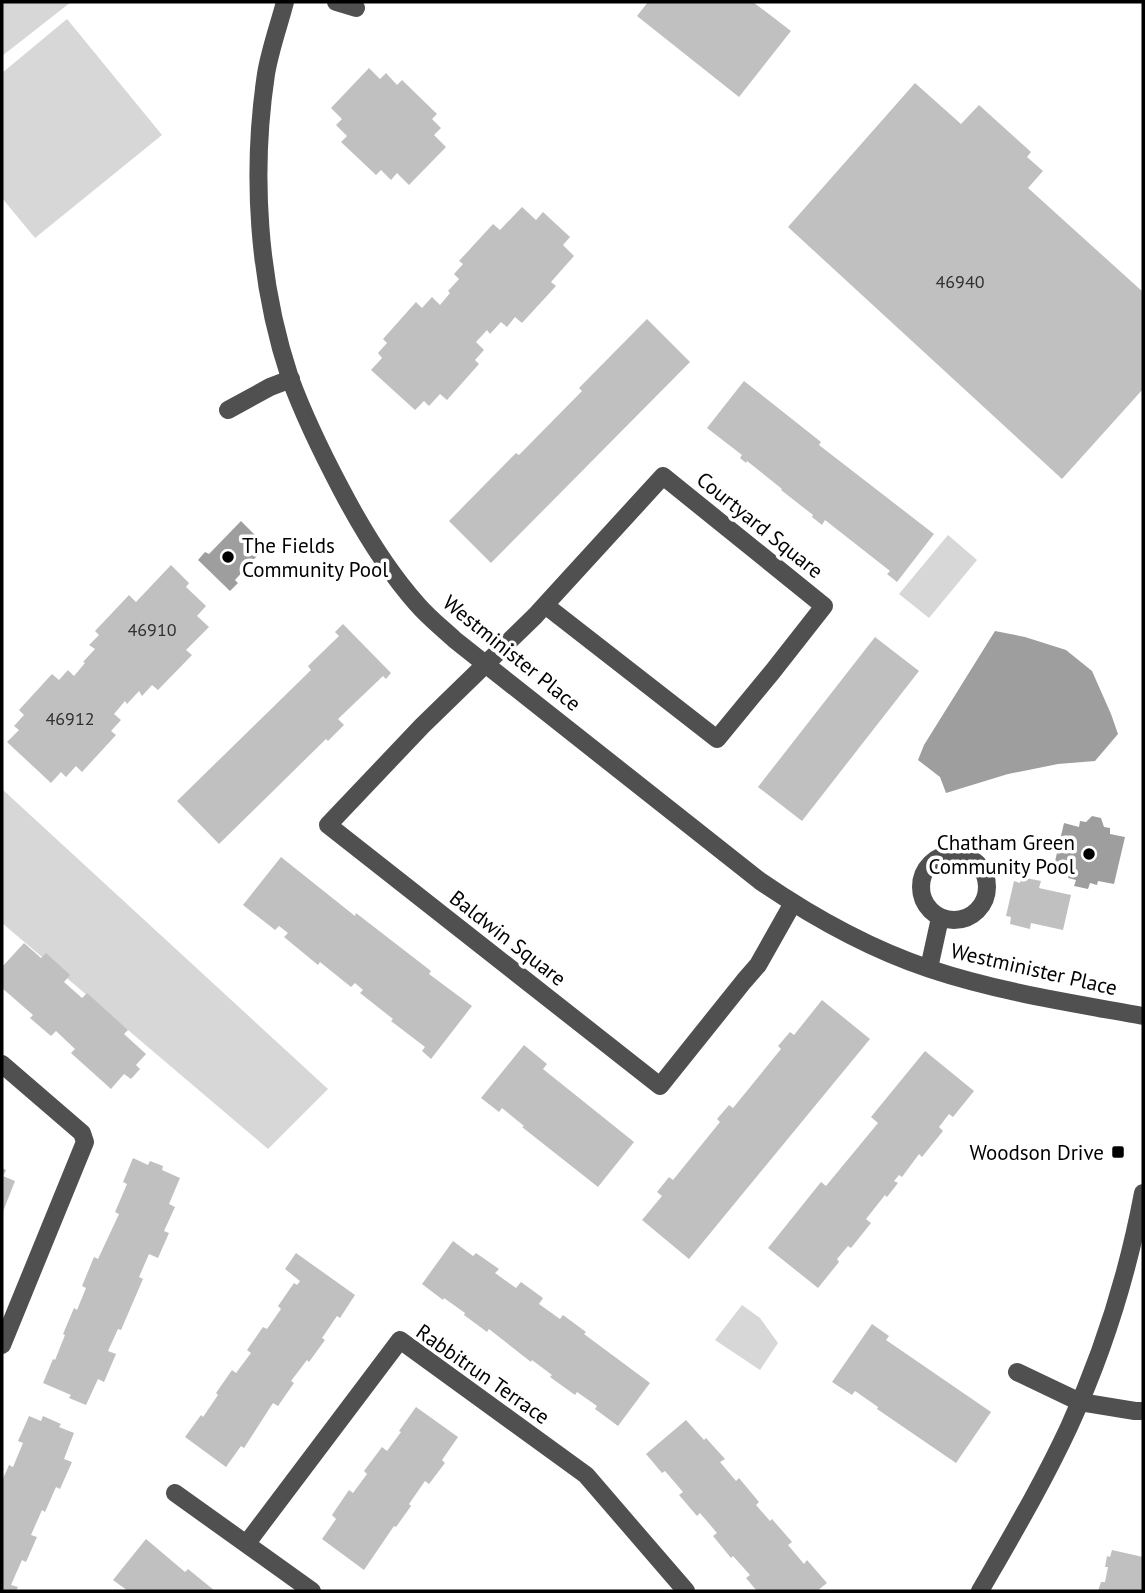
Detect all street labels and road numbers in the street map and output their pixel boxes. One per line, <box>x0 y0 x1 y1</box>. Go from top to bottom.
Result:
street label: Courtyard Square <box>691 466 829 584</box>
street label: Westminister Place <box>437 589 587 717</box>
street label: Baldwin Square <box>444 884 572 992</box>
street label: Westminister Place <box>948 937 1120 1001</box>
street label: Rabbitrun Terrace <box>411 1318 555 1430</box>

